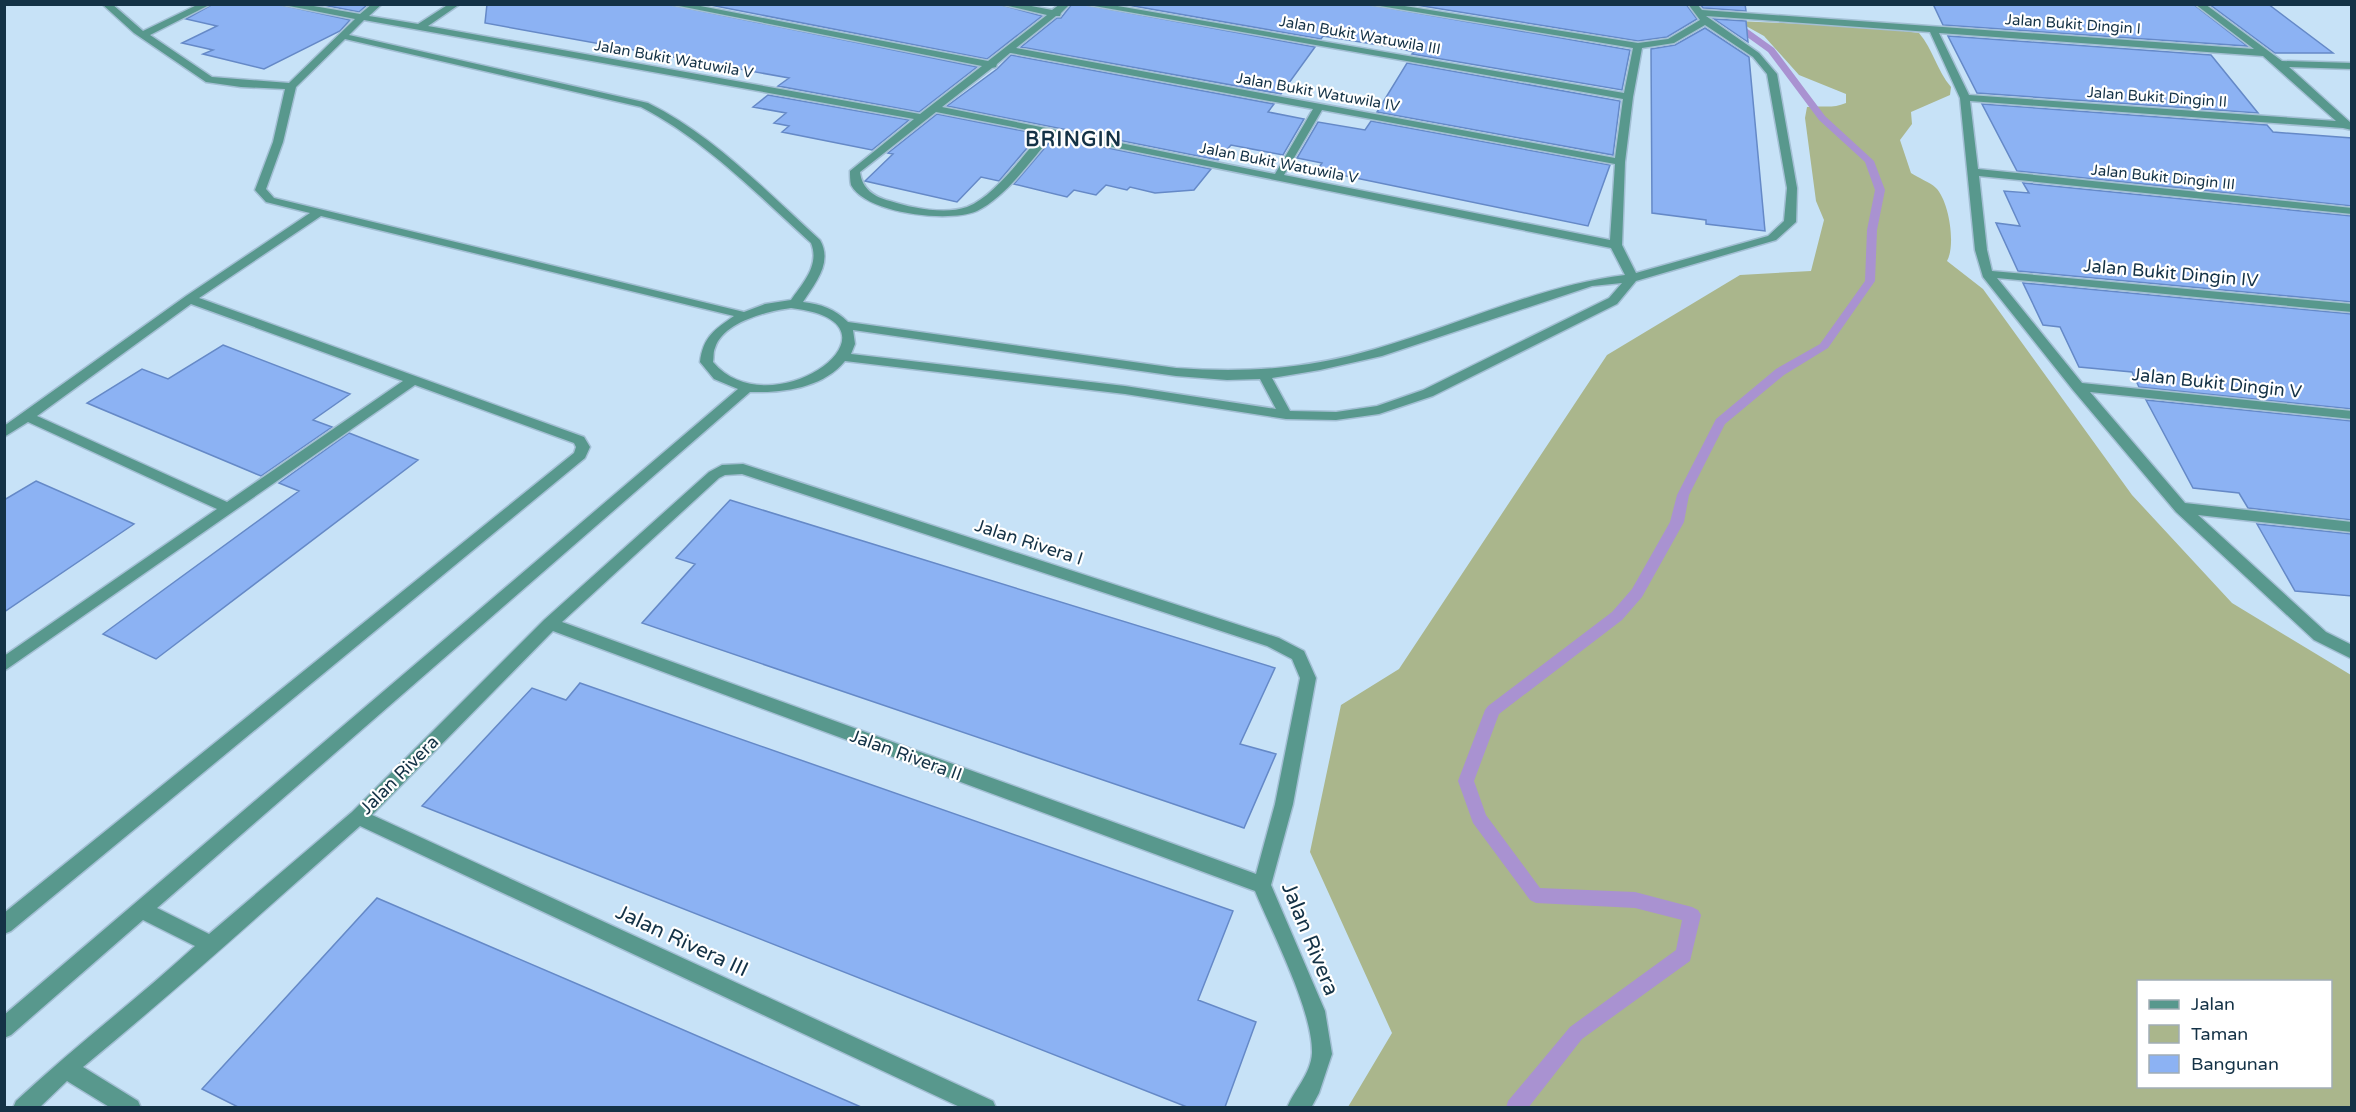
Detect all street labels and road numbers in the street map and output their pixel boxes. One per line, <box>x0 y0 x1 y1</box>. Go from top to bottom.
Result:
street label: Jalan Bukit Dingin I <box>2004 10 2142 38</box>
street label: Jalan Bukit Watuwila III <box>1278 12 1442 58</box>
street label: Jalan Bukit Watuwila V <box>593 36 756 82</box>
street label: Jalan Bukit Watuwila IV <box>1235 69 1402 115</box>
street label: Jalan Bukit Dingin II <box>2086 83 2228 111</box>
street label: Jalan Bukit Watuwila V <box>1198 139 1360 187</box>
street label: Jalan Bukit Dingin III <box>2090 160 2236 194</box>
street label: Jalan Bukit Dingin IV <box>2082 254 2260 292</box>
street label: Jalan Bukit Dingin V <box>2131 363 2304 403</box>
street label: Jalan Rivera I <box>972 514 1086 570</box>
street label: Jalan Rivera II <box>847 725 965 785</box>
street label: Jalan Rivera <box>355 731 443 819</box>
street label: Jalan Rivera <box>1276 879 1344 999</box>
street label: Jalan Rivera III <box>612 899 752 983</box>

